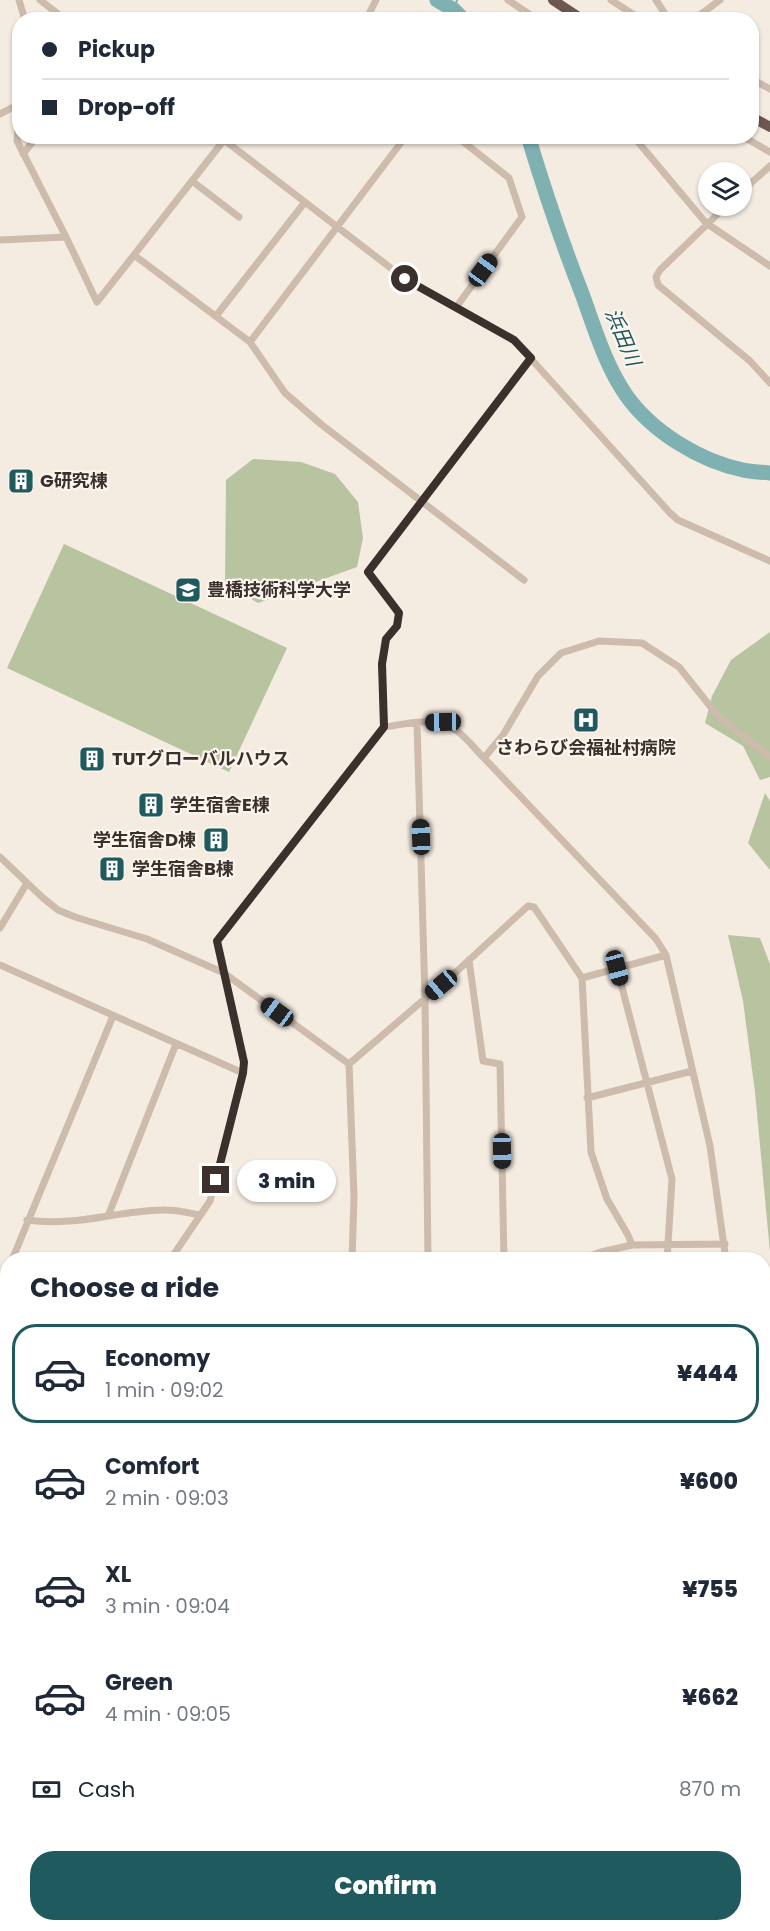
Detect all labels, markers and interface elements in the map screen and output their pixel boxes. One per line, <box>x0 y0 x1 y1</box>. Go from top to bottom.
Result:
text: Pickup <box>78 34 155 65</box>
text: Drop-off <box>78 92 175 123</box>
map controls <box>698 162 752 216</box>
button: layers <box>698 162 752 216</box>
car <box>465 250 501 290</box>
route start <box>391 265 418 292</box>
water label: 浜田川 <box>598 304 648 372</box>
building icon: G研究棟 <box>6 466 36 496</box>
place label: G研究棟 <box>40 468 108 493</box>
school or university icon: 豊橋技術科学大学 <box>173 575 203 605</box>
place label: 豊橋技術科学大学 <box>207 577 351 602</box>
hospital icon: さわらび会福祉村病院 <box>571 705 601 735</box>
car <box>425 713 461 731</box>
place label: さわらび会福祉村病院 <box>496 735 676 760</box>
building icon: TUTグローバルハウス <box>77 744 107 774</box>
place label: TUTグローバルハウス <box>112 746 290 771</box>
building icon: 学生宿舎E棟 <box>136 790 166 820</box>
place label: 学生宿舎E棟 <box>170 792 270 817</box>
car <box>411 819 431 855</box>
building icon: 学生宿舎D棟 <box>201 825 231 855</box>
place label: 学生宿舎D棟 <box>93 827 196 852</box>
building icon: 学生宿舎B棟 <box>97 854 127 884</box>
place label: 学生宿舎B棟 <box>132 856 234 881</box>
car <box>604 948 630 988</box>
car <box>421 967 461 1003</box>
car <box>257 994 297 1030</box>
car <box>493 1133 511 1169</box>
callout: 3 min <box>237 1159 336 1201</box>
route end <box>202 1166 229 1193</box>
text: 3 min <box>258 1167 315 1195</box>
text: Choose a ride <box>30 1269 219 1306</box>
text: Economy <box>105 1343 210 1374</box>
icon: car <box>33 1347 87 1401</box>
text: ¥444 <box>677 1358 738 1389</box>
text: 1 min · 09:02 <box>105 1376 223 1404</box>
text: Comfort <box>105 1451 199 1482</box>
icon: car <box>33 1455 87 1509</box>
text: ¥600 <box>680 1466 738 1497</box>
text: 2 min · 09:03 <box>105 1484 229 1512</box>
text: XL <box>105 1559 131 1590</box>
icon: car <box>33 1563 87 1617</box>
text: ¥755 <box>682 1574 738 1605</box>
text: 3 min · 09:04 <box>105 1592 230 1620</box>
text: Green <box>105 1667 173 1698</box>
icon: car <box>33 1671 87 1725</box>
text: ¥662 <box>682 1682 738 1713</box>
text: 4 min · 09:05 <box>105 1700 231 1728</box>
icon: cash <box>30 1773 63 1806</box>
text: Cash <box>78 1774 135 1805</box>
text: 870 m <box>679 1775 741 1803</box>
button: Confirm <box>30 1851 741 1920</box>

